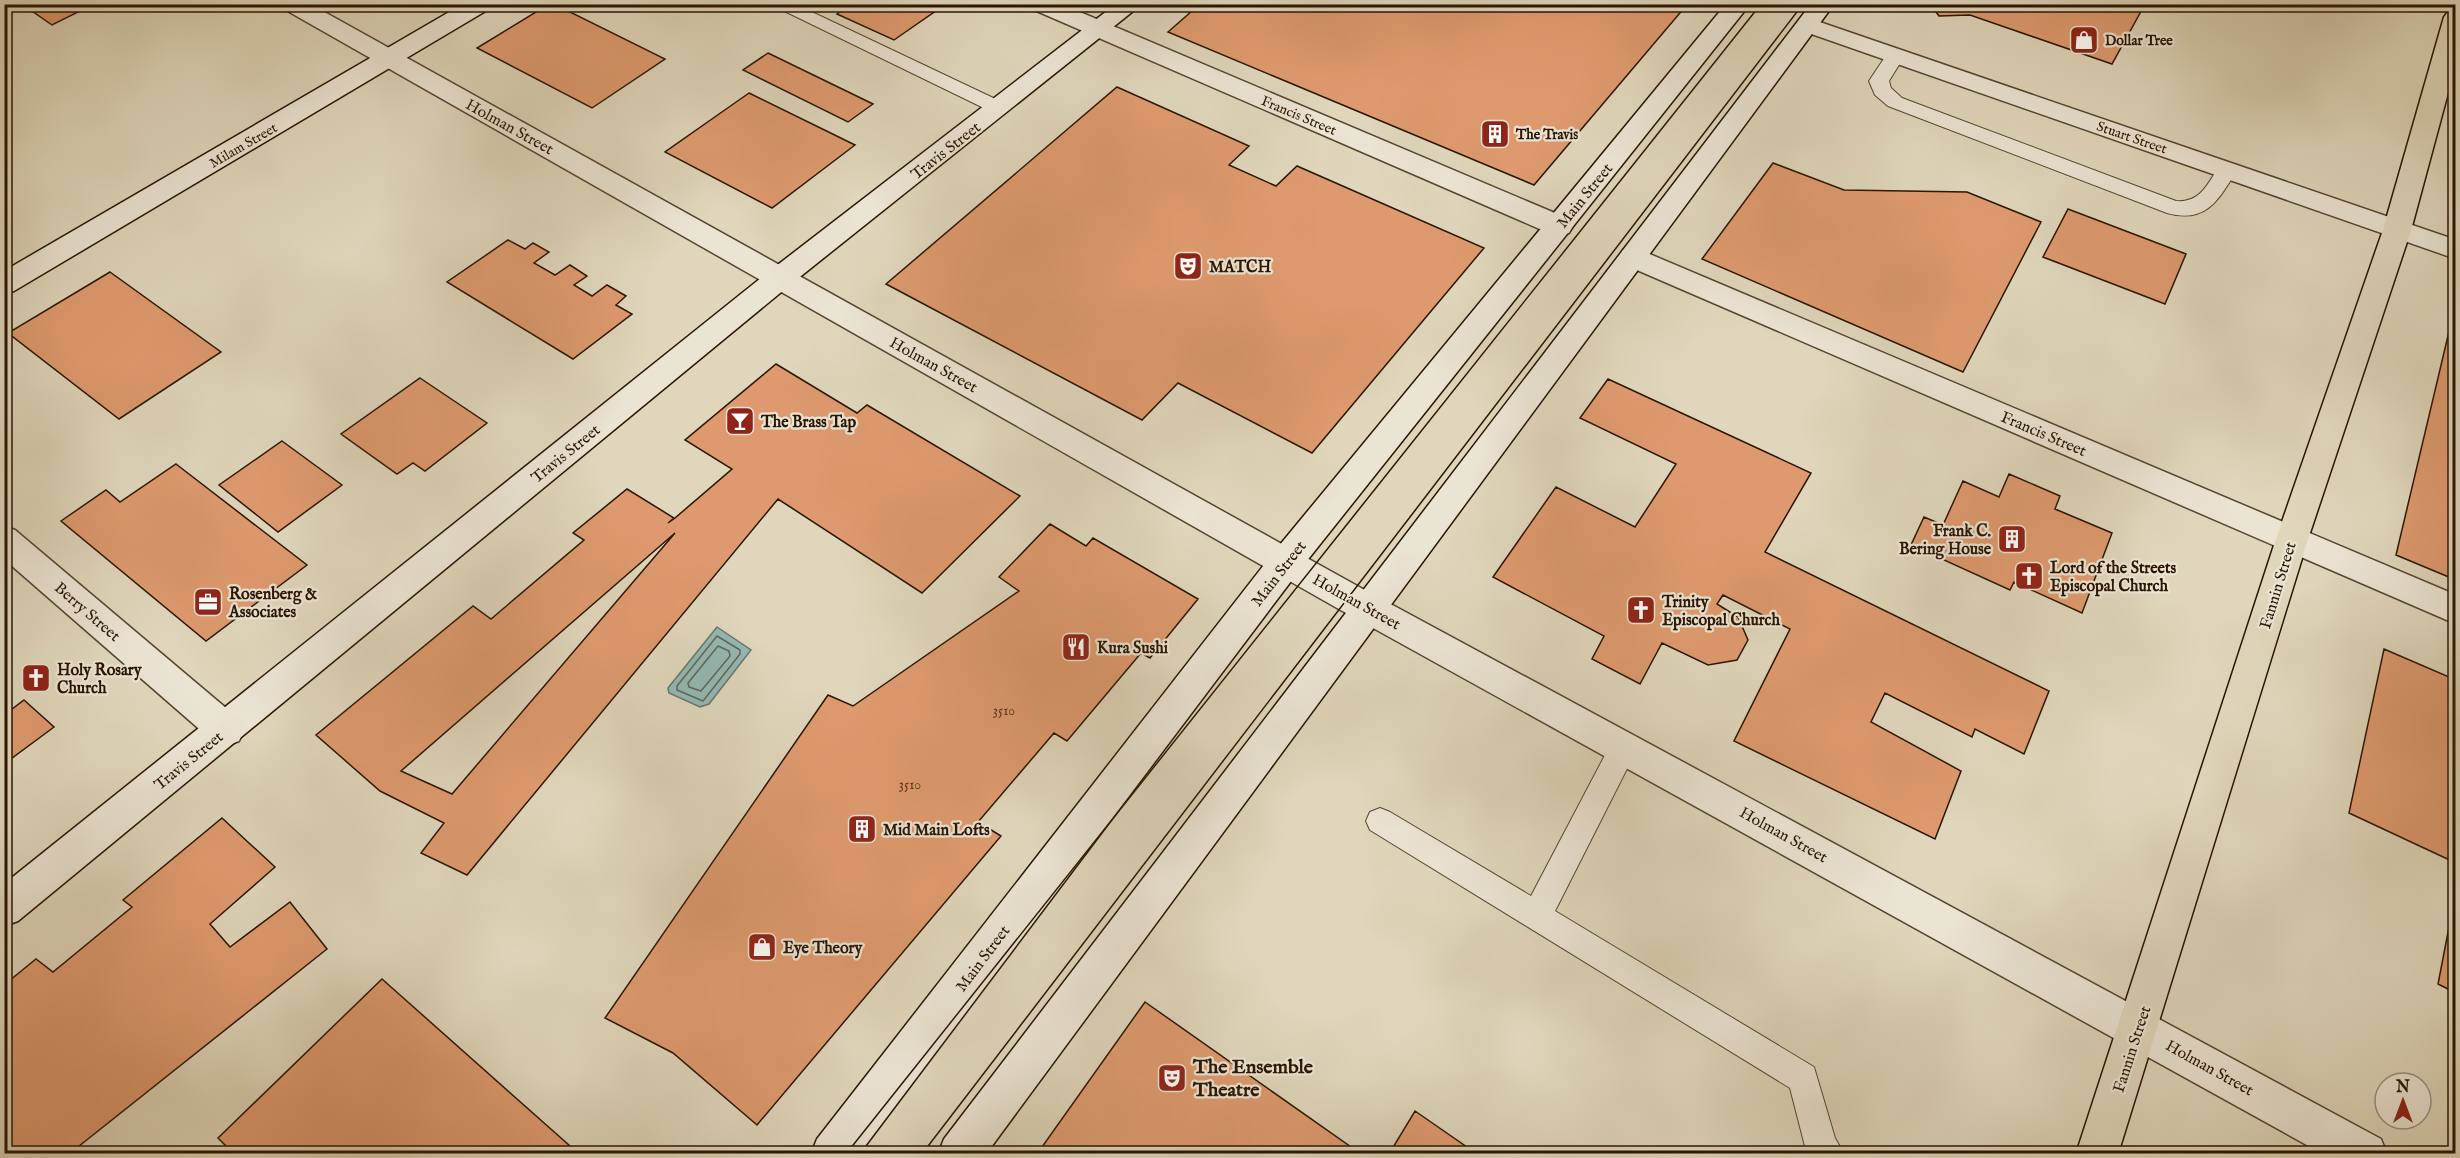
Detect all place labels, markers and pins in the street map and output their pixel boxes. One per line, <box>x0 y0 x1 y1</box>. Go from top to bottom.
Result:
shop icon: Dollar Tree <box>2068 24 2100 56</box>
place label: Dollar Tree <box>2105 32 2173 50</box>
building icon: The Travis <box>1479 118 1511 150</box>
place label: The Travis <box>1515 126 1578 144</box>
theatre icon: MATCH <box>1172 250 1204 282</box>
place label: MATCH <box>1209 258 1272 278</box>
bar icon: The Brass Tap <box>724 405 756 437</box>
place label: The Brass Tap <box>760 413 857 433</box>
place label: Frank C. Bering House <box>1899 522 1992 560</box>
building icon: Frank C. Bering House <box>1996 523 2028 555</box>
place label: Lord of the Streets Episcopal Church <box>2050 559 2176 597</box>
church icon: Lord of the Streets Episcopal Church <box>2013 560 2045 592</box>
place label: Rosenberg & Associates <box>228 585 317 623</box>
office icon: Rosenberg & Associates <box>192 586 224 618</box>
place label: Trinity Episcopal Church <box>1661 593 1780 631</box>
church icon: Trinity Episcopal Church <box>1625 594 1657 626</box>
restaurant icon: Kura Sushi <box>1060 631 1092 663</box>
place label: Kura Sushi <box>1097 639 1169 659</box>
place label: Holy Rosary Church <box>57 661 143 699</box>
church icon: Holy Rosary Church <box>20 662 52 694</box>
building icon: Mid Main Lofts <box>846 813 878 845</box>
place label: Mid Main Lofts <box>883 821 990 841</box>
shop icon: Eye Theory <box>746 931 778 963</box>
place label: Eye Theory <box>783 939 863 959</box>
place label: The Ensemble Theatre <box>1192 1055 1314 1103</box>
theatre icon: The Ensemble Theatre <box>1156 1062 1188 1094</box>

